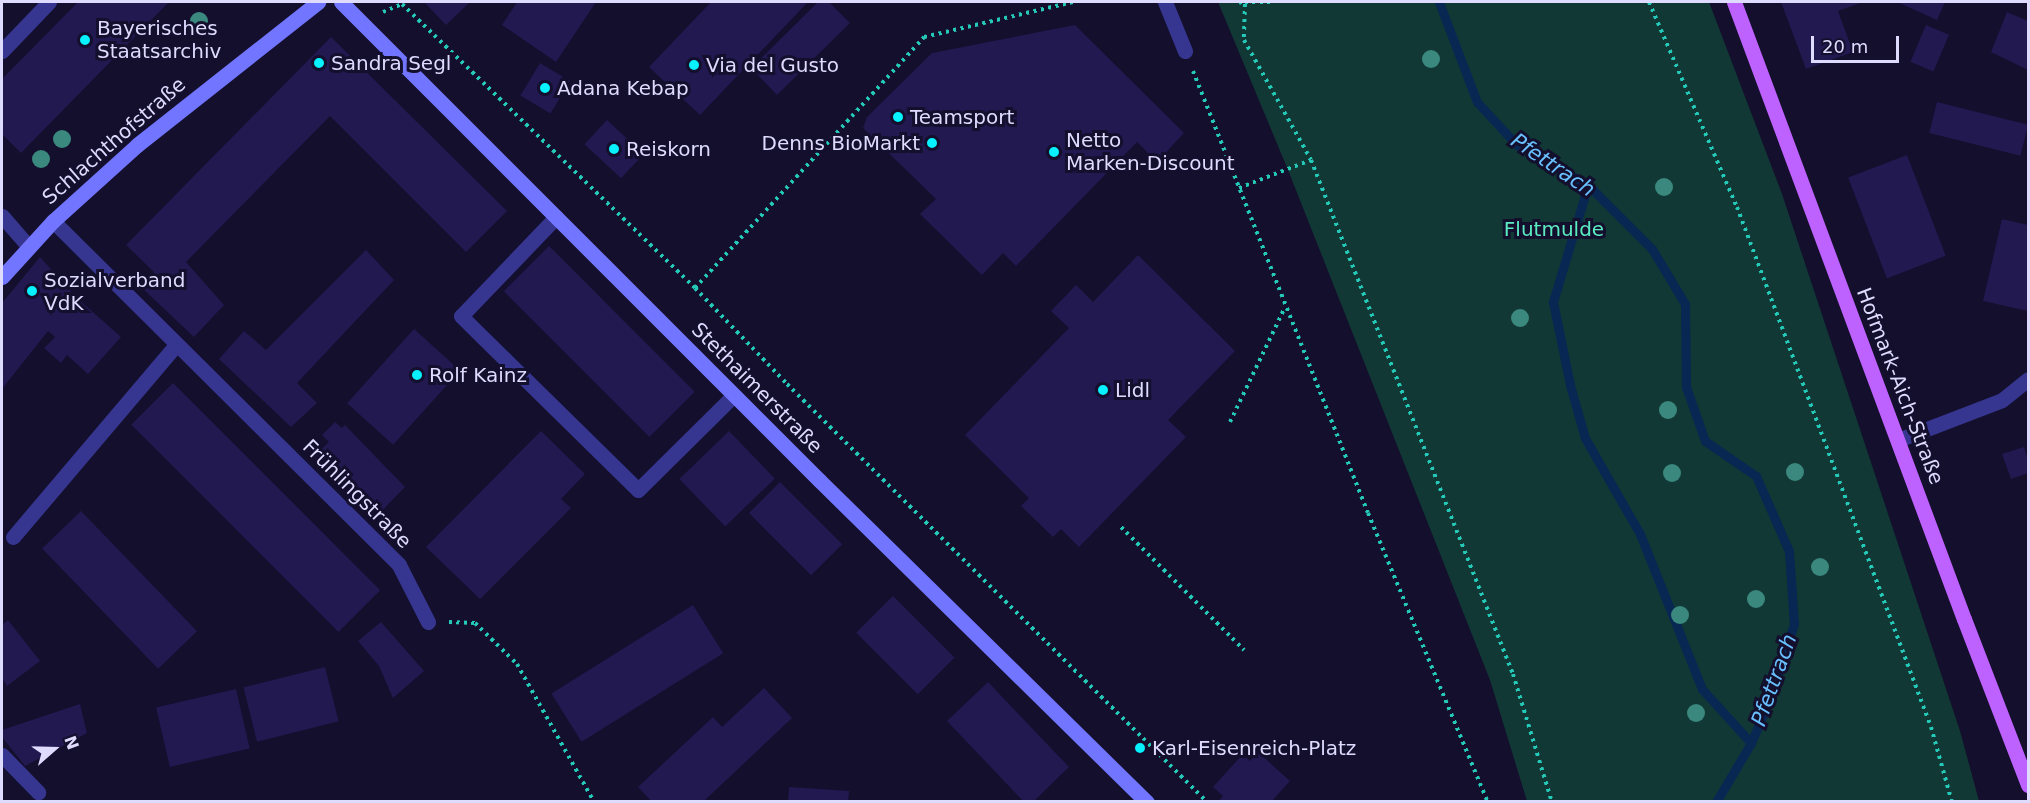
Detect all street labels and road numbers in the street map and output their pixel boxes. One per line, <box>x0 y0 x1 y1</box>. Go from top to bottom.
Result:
street label: Schlachthofstraße <box>38 72 190 210</box>
street label: Hofmark-Aich-Straße <box>1851 284 1949 488</box>
street label: Stethaimerstraße <box>687 318 827 458</box>
street label: Frühlingstraße <box>298 435 416 553</box>

